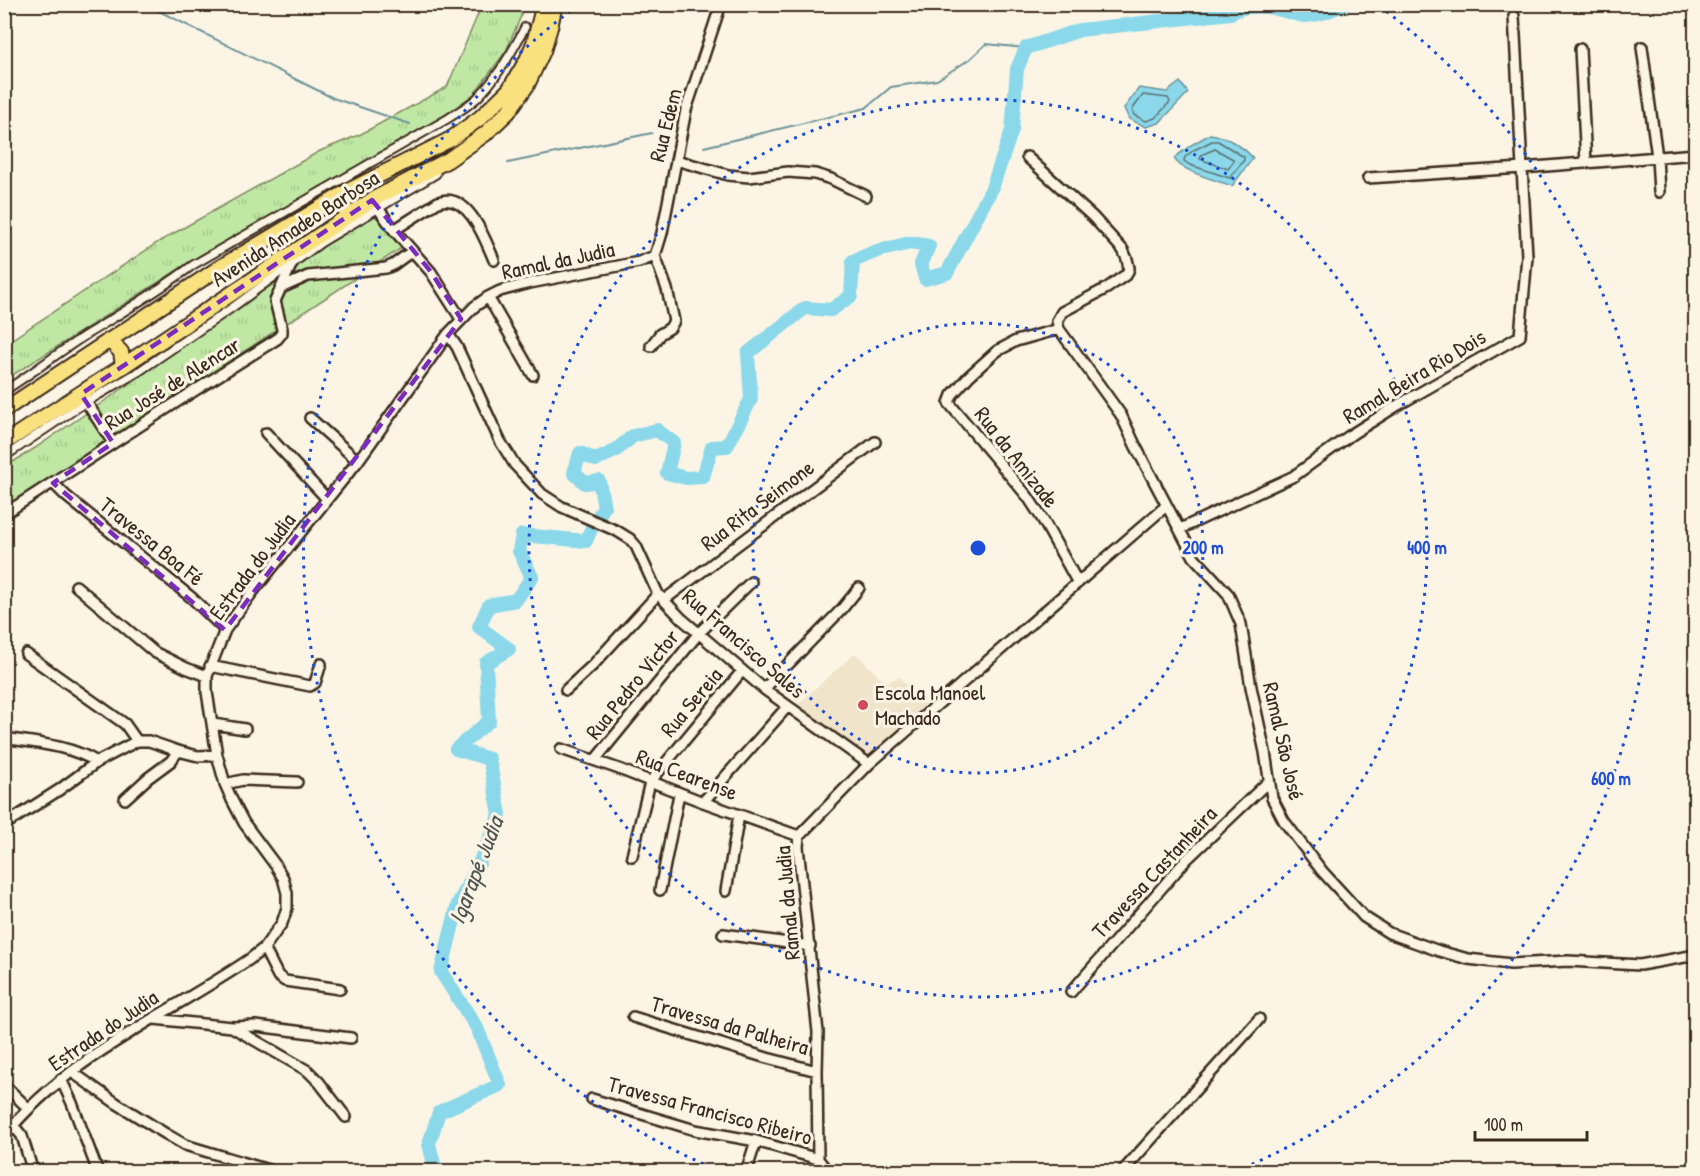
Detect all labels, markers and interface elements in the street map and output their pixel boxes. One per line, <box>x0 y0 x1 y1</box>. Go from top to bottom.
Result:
street label: Rua Edem <box>641 85 689 165</box>
street label: Avenida Amadeo Barbosa <box>205 162 385 293</box>
street label: Ramal da Judia <box>499 233 617 287</box>
street label: Ramal Beira Rio Dois <box>1337 322 1491 430</box>
street label: Rua José de Alencar <box>98 329 246 437</box>
street label: Rua da Amizade <box>968 400 1066 514</box>
street label: Rua Rita Seimone <box>694 452 820 558</box>
street label: Travessa Boa Fé <box>93 490 211 593</box>
street label: Estrada do Judia <box>202 506 302 626</box>
text: 200 m <box>1183 535 1223 560</box>
text: 400 m <box>1407 535 1447 560</box>
centre of rings <box>968 538 988 558</box>
street label: Rua Francisco Sales <box>676 581 812 705</box>
street label: Rua Pedro Victor <box>578 622 686 745</box>
street label: Rua Sereia <box>653 661 729 743</box>
place label: Escola Manoel Machado <box>875 677 985 732</box>
street label: Ramal São José <box>1256 679 1312 803</box>
marker: Escola Manoel Machado <box>856 698 870 712</box>
street label: Rua Cearense <box>632 741 742 807</box>
text: 600 m <box>1591 766 1631 791</box>
street label: Travessa Castanheira <box>1085 799 1223 945</box>
water label: Igarapé Judia <box>440 809 512 929</box>
street label: Ramal da Judia <box>767 844 807 961</box>
street label: Estrada do Judia <box>42 982 164 1078</box>
street label: Travessa da Palheira <box>648 988 813 1062</box>
street label: Travessa Francisco Ribeiro <box>605 1068 816 1152</box>
scale bar <box>1475 1104 1588 1142</box>
text: 100 m <box>1484 1112 1523 1137</box>

